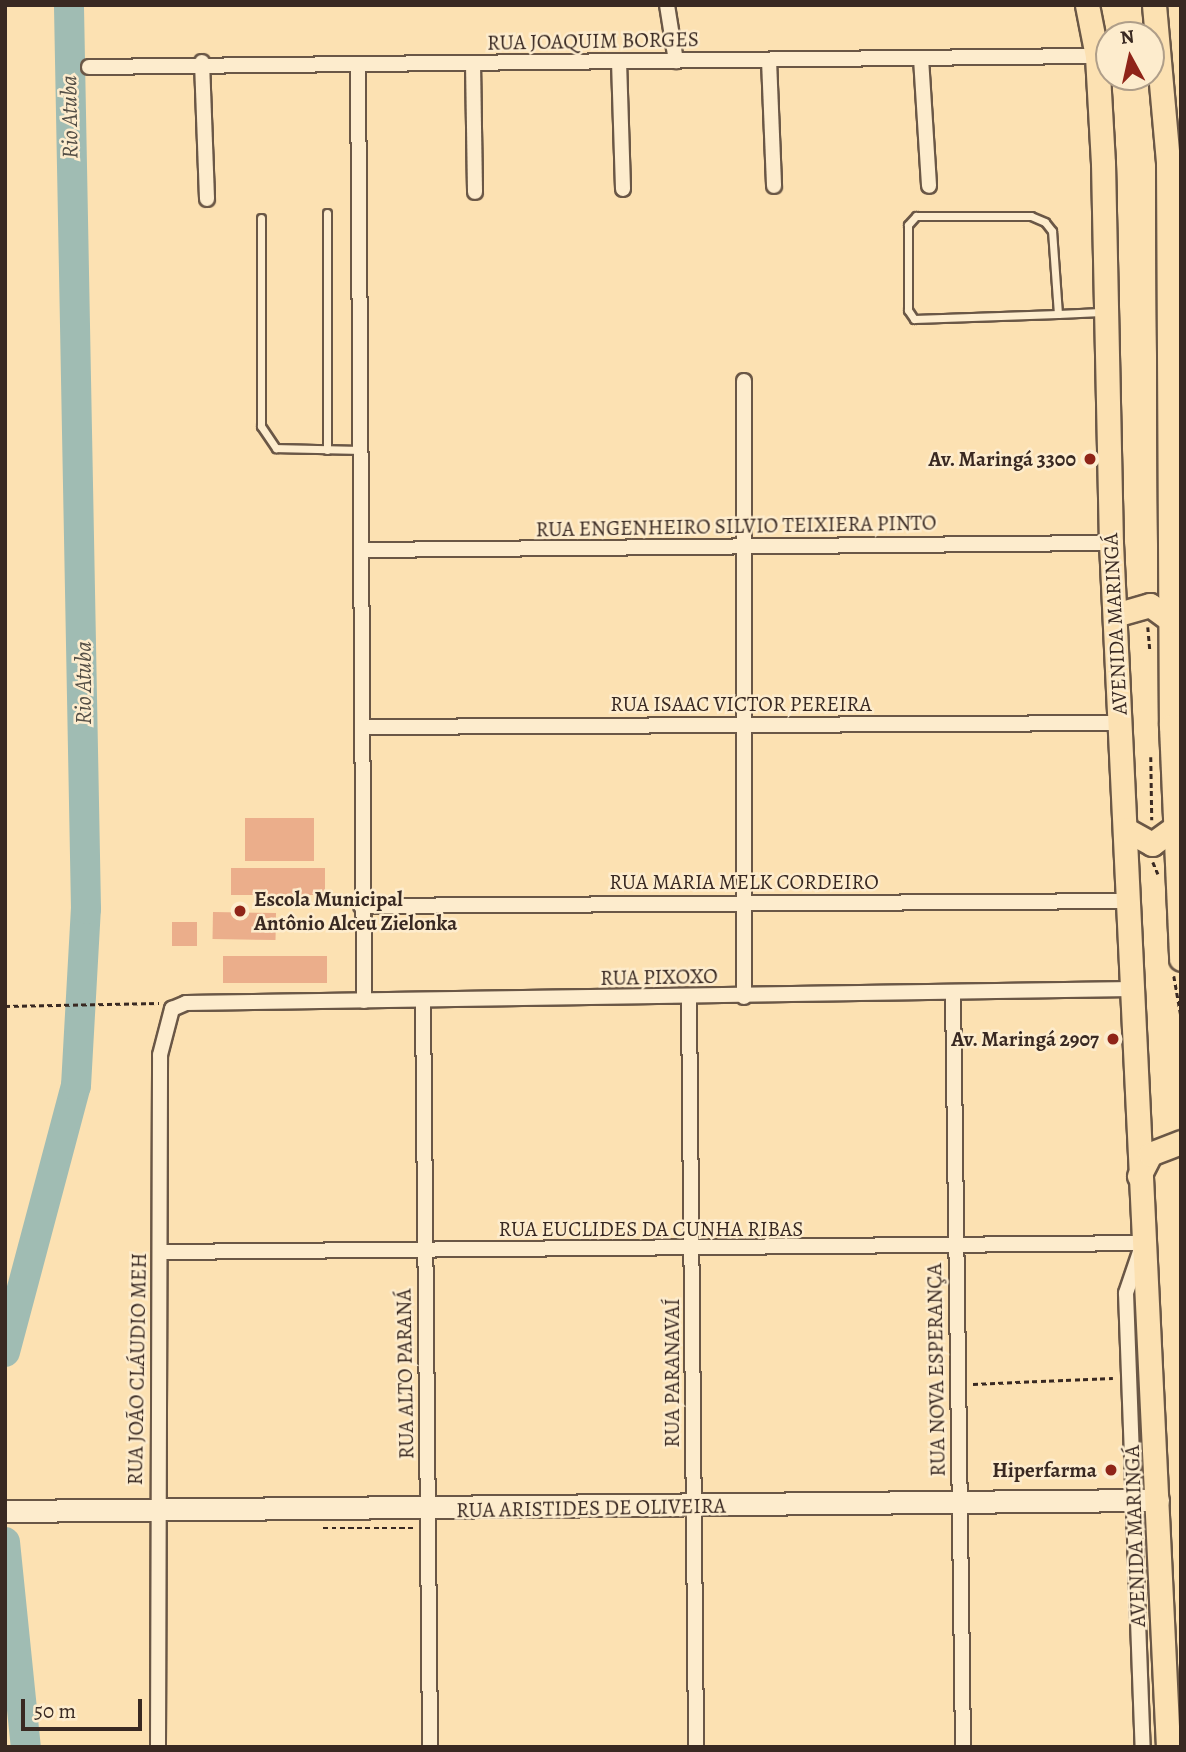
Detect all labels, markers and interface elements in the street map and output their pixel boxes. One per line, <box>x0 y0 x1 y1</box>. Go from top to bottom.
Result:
north arrow <box>1095 21 1165 91</box>
text: N <box>1119 23 1136 51</box>
street label: RUA JOAQUIM BORGES <box>487 27 699 55</box>
water label: Rio Atuba <box>55 75 85 159</box>
place label: Av. Maringá 3300 <box>928 446 1076 472</box>
marker: Av. Maringá 3300 <box>1082 451 1098 467</box>
street label: RUA ENGENHEIRO SILVIO TEIXIERA PINTO <box>535 510 937 542</box>
street label: AVENIDA MARINGÁ <box>1098 532 1132 716</box>
water label: Rio Atuba <box>70 641 98 725</box>
street label: RUA ISAAC VICTOR PEREIRA <box>610 691 872 717</box>
street label: RUA MARIA MELK CORDEIRO <box>609 869 879 895</box>
place label: Escola Municipal Antônio Alceu Zielonka <box>254 886 457 936</box>
marker: Escola Municipal Antônio Alceu Zielonka <box>232 903 248 919</box>
street label: RUA PIXOXO <box>600 963 718 991</box>
place label: Av. Maringá 2907 <box>951 1026 1099 1052</box>
marker: Av. Maringá 2907 <box>1105 1031 1121 1047</box>
street label: RUA EUCLIDES DA CUNHA RIBAS <box>499 1216 803 1242</box>
street label: RUA JOÃO CLÁUDIO MEH <box>122 1252 152 1486</box>
street label: RUA NOVA ESPERANÇA <box>922 1263 950 1477</box>
street label: RUA ALTO PARANÁ <box>391 1289 419 1459</box>
street label: RUA PARANAVAÍ <box>659 1298 685 1448</box>
street label: AVENIDA MARINGÁ <box>1119 1445 1151 1627</box>
place label: Hiperfarma <box>992 1457 1097 1483</box>
marker: Hiperfarma <box>1103 1462 1119 1478</box>
street label: RUA ARISTIDES DE OLIVEIRA <box>456 1493 726 1523</box>
scale bar <box>24 1686 145 1730</box>
text: 50 m <box>34 1697 76 1725</box>

